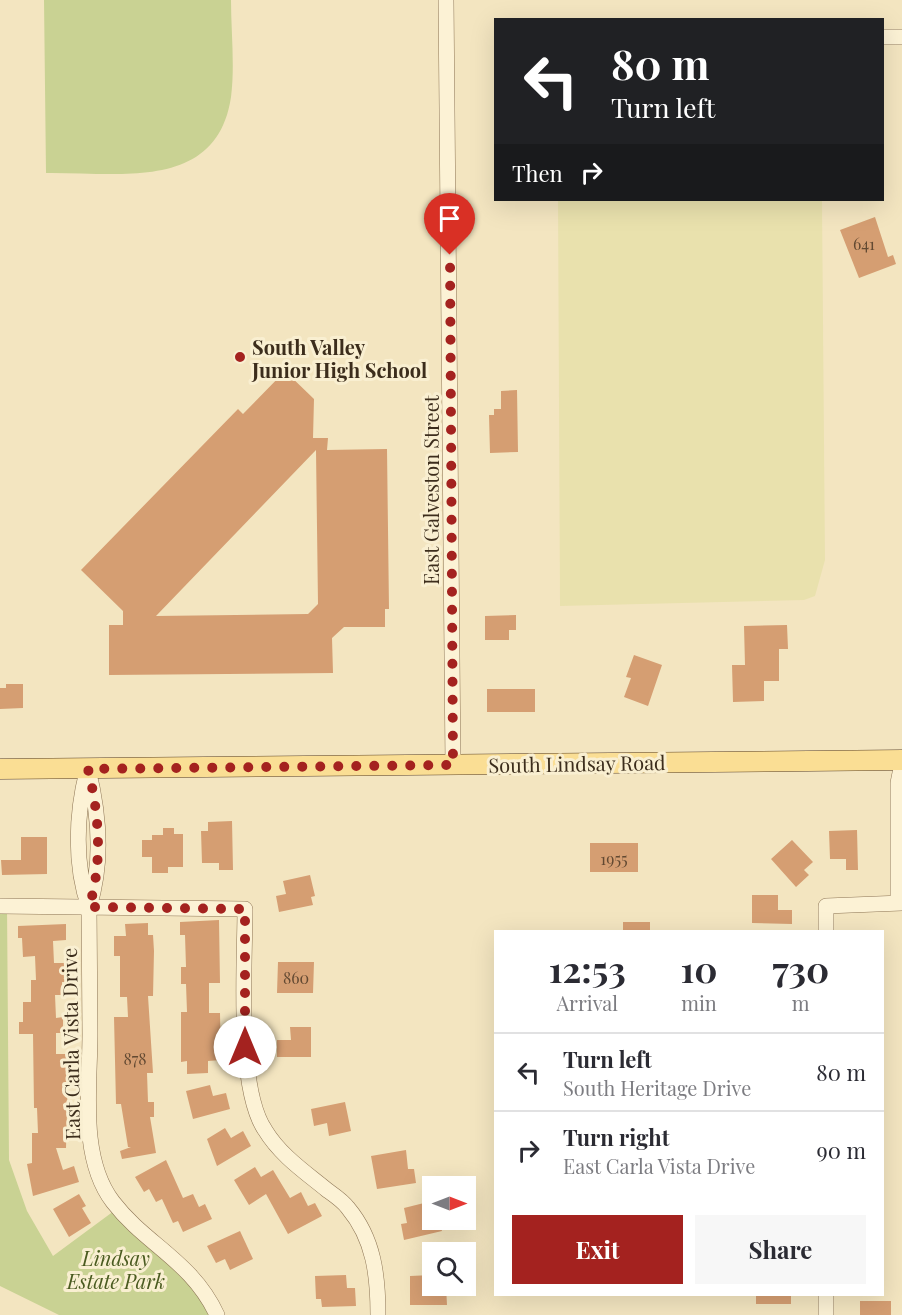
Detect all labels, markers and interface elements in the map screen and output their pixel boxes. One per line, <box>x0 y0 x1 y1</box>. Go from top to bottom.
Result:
text: 80 m <box>611 35 709 91</box>
icon: left <box>512 42 590 120</box>
text: Turn left <box>611 89 715 125</box>
icon: right <box>575 156 608 189</box>
text: Then <box>512 158 563 188</box>
pin <box>424 193 475 255</box>
icon: arrive <box>433 202 466 235</box>
house number: 641 <box>853 233 875 254</box>
place label: South Valley Junior High School <box>251 333 427 383</box>
marker: South Valley Junior High School <box>233 350 247 364</box>
street label: East Galveston Street <box>417 394 444 585</box>
street label: South Lindsay Road <box>488 748 666 778</box>
house number: 1955 <box>600 848 628 869</box>
text: 12:53 <box>549 944 626 992</box>
text: 10 <box>680 944 717 992</box>
text: 730 <box>772 944 829 992</box>
street label: East Carla Vista Drive <box>55 948 85 1140</box>
house number: 860 <box>283 967 309 988</box>
text: Arrival <box>556 989 618 1016</box>
text: min <box>681 989 717 1016</box>
text: m <box>792 989 810 1016</box>
position arrow <box>213 1015 277 1079</box>
text: Turn left <box>563 1044 652 1074</box>
house number: 878 <box>123 1048 147 1069</box>
icon: left <box>512 1056 545 1089</box>
text: 80 m <box>816 1057 866 1087</box>
text: South Heritage Drive <box>563 1074 751 1101</box>
text: Turn right <box>563 1122 669 1152</box>
icon: right <box>512 1134 545 1167</box>
text: 90 m <box>817 1135 866 1165</box>
text: East Carla Vista Drive <box>563 1152 755 1179</box>
north arrow <box>422 1176 476 1230</box>
map controls <box>422 1176 476 1296</box>
button: Exit <box>512 1215 683 1284</box>
button: Share <box>695 1215 866 1284</box>
button: search <box>422 1242 476 1296</box>
park label: Lindsay Estate Park <box>66 1244 165 1294</box>

